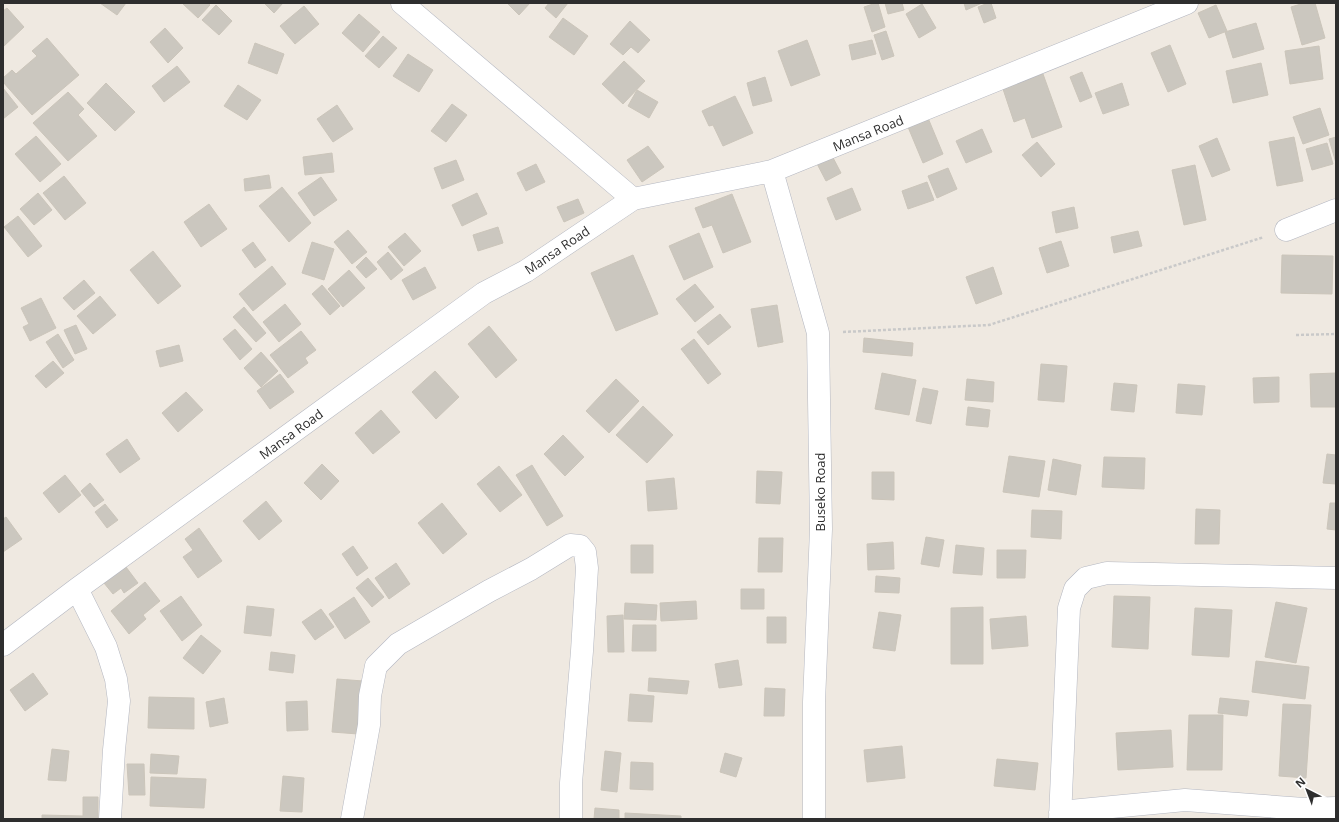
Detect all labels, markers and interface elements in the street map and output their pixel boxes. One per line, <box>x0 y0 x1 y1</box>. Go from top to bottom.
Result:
street label: Mansa Road <box>830 111 906 155</box>
street label: Mansa Road <box>521 222 593 278</box>
street label: Mansa Road <box>255 405 327 463</box>
street label: Buseko Road <box>811 453 829 531</box>
north arrow <box>1287 770 1327 810</box>
text: N <box>1292 774 1308 791</box>

